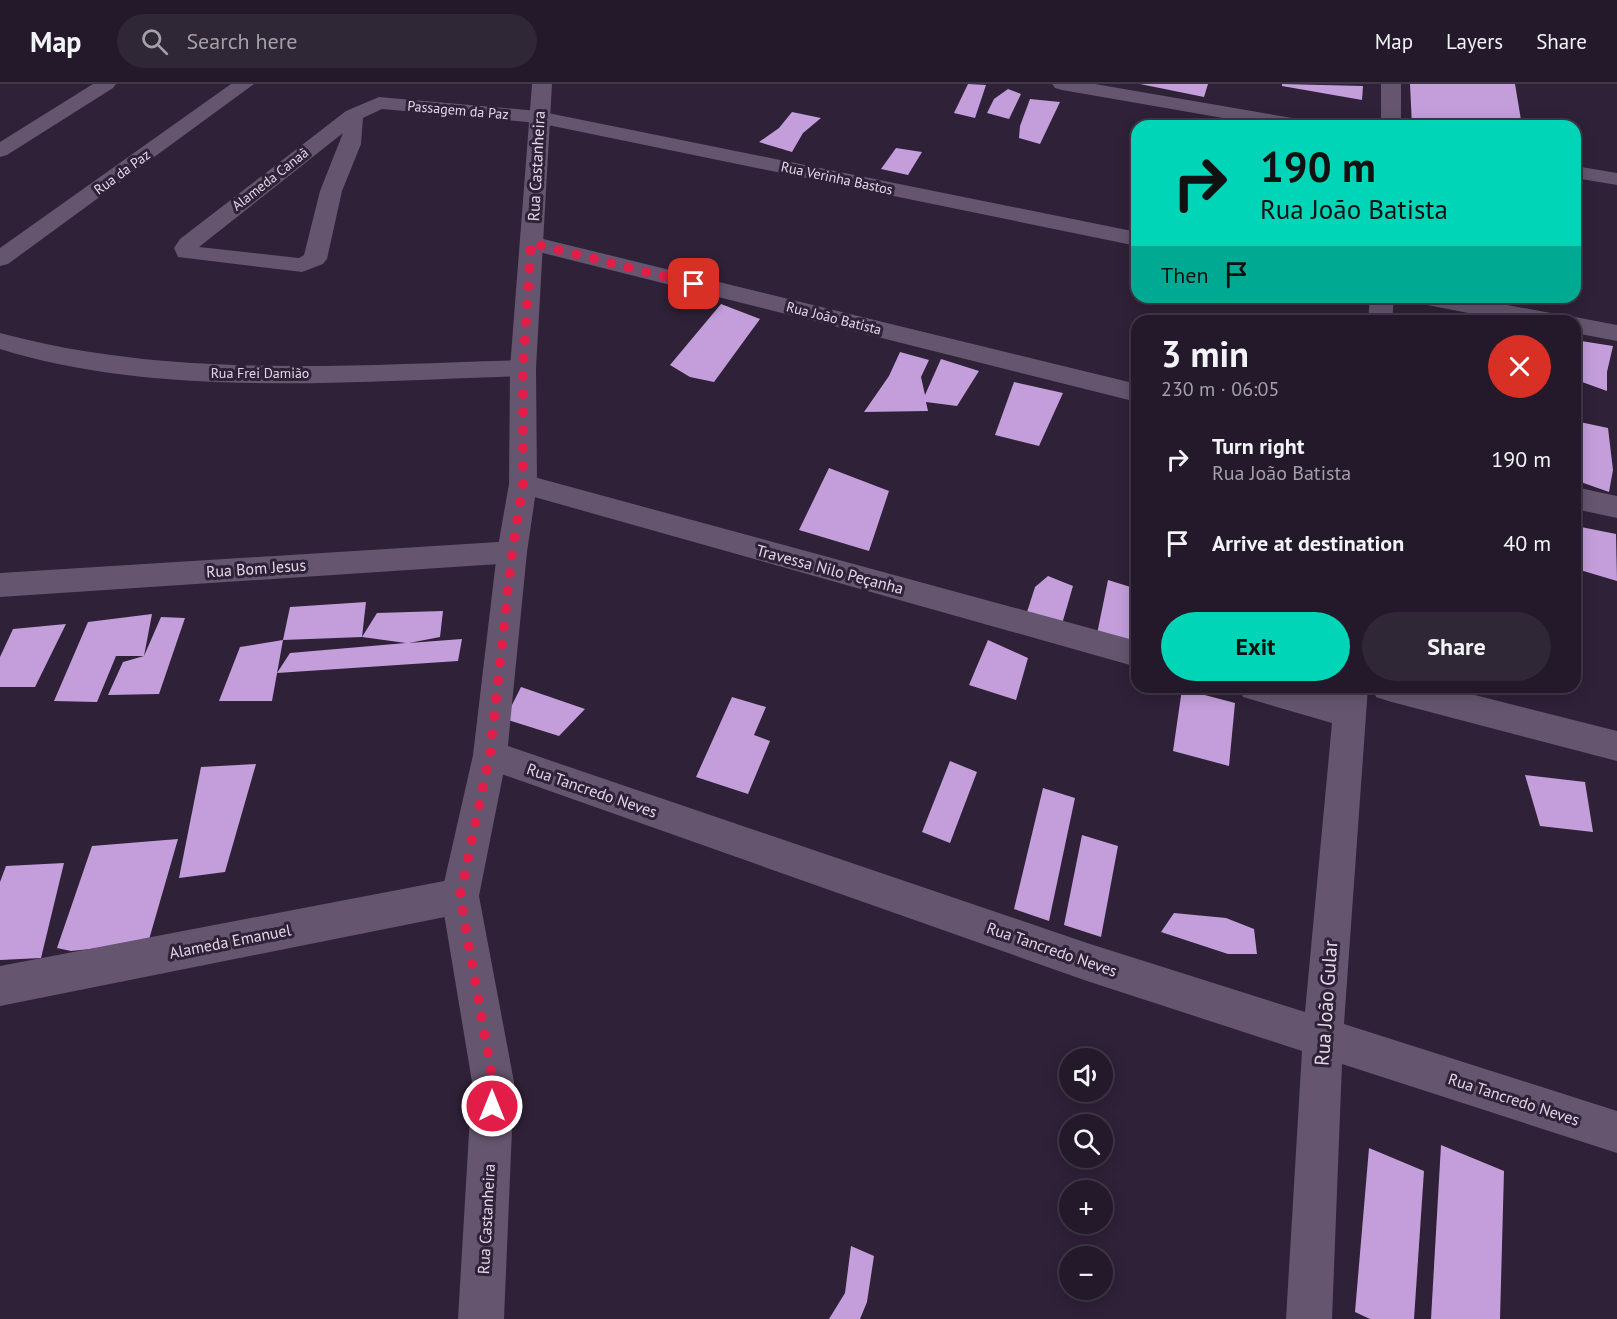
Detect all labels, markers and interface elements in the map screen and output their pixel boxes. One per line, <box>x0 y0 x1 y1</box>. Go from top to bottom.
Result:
search box <box>117 14 537 68</box>
text: Map <box>30 23 81 60</box>
icon: search <box>138 25 171 58</box>
text: Search here <box>186 27 297 55</box>
text: Map <box>1375 28 1413 55</box>
text: Layers <box>1446 28 1503 55</box>
text: Share <box>1536 28 1587 55</box>
street label: Passagem da Paz <box>407 97 509 123</box>
street label: Rua Castanheira <box>523 110 549 222</box>
text: 190 m <box>1260 139 1376 194</box>
street label: Alameda Canaã <box>228 144 312 214</box>
icon: right <box>1161 144 1239 222</box>
street label: Rua da Paz <box>90 146 154 198</box>
street label: Rua Verinha Bastos <box>779 157 895 199</box>
text: Rua João Batista <box>1260 192 1448 226</box>
pin <box>668 258 719 309</box>
icon: arrive <box>1220 258 1253 291</box>
text: Then <box>1161 261 1208 289</box>
icon: arrive <box>677 267 710 300</box>
street label: Rua João Batista <box>785 297 883 339</box>
text: 3 min <box>1161 330 1249 377</box>
button: close <box>1488 335 1551 398</box>
street label: Rua Frei Damião <box>211 364 309 382</box>
text: 230 m · 06:05 <box>1161 376 1279 402</box>
text: Turn right <box>1212 432 1304 460</box>
icon: right <box>1161 443 1194 476</box>
text: 190 m <box>1491 445 1551 473</box>
text: Rua João Batista <box>1212 460 1351 486</box>
icon: arrive <box>1161 527 1194 560</box>
text: Arrive at destination <box>1212 529 1404 557</box>
text: 40 m <box>1503 529 1551 557</box>
street label: Travessa Nilo Peçanha <box>754 540 906 598</box>
street label: Rua Bom Jesus <box>205 555 307 581</box>
button: Exit <box>1161 612 1350 681</box>
button: Share <box>1362 612 1551 681</box>
street label: Rua Tancredo Neves <box>524 758 660 822</box>
street label: Rua Tancredo Neves <box>984 917 1120 981</box>
street label: Alameda Emanuel <box>167 919 293 963</box>
street label: Rua João Gular <box>1309 939 1343 1067</box>
map controls <box>1059 1048 1113 1300</box>
button: sound <box>1059 1048 1113 1102</box>
street label: Rua Tancredo Neves <box>1446 1068 1582 1130</box>
position arrow <box>460 1074 524 1138</box>
button: search <box>1059 1114 1113 1168</box>
street label: Rua Castanheira <box>473 1163 499 1275</box>
button: + <box>1059 1180 1113 1234</box>
button: − <box>1059 1246 1113 1300</box>

